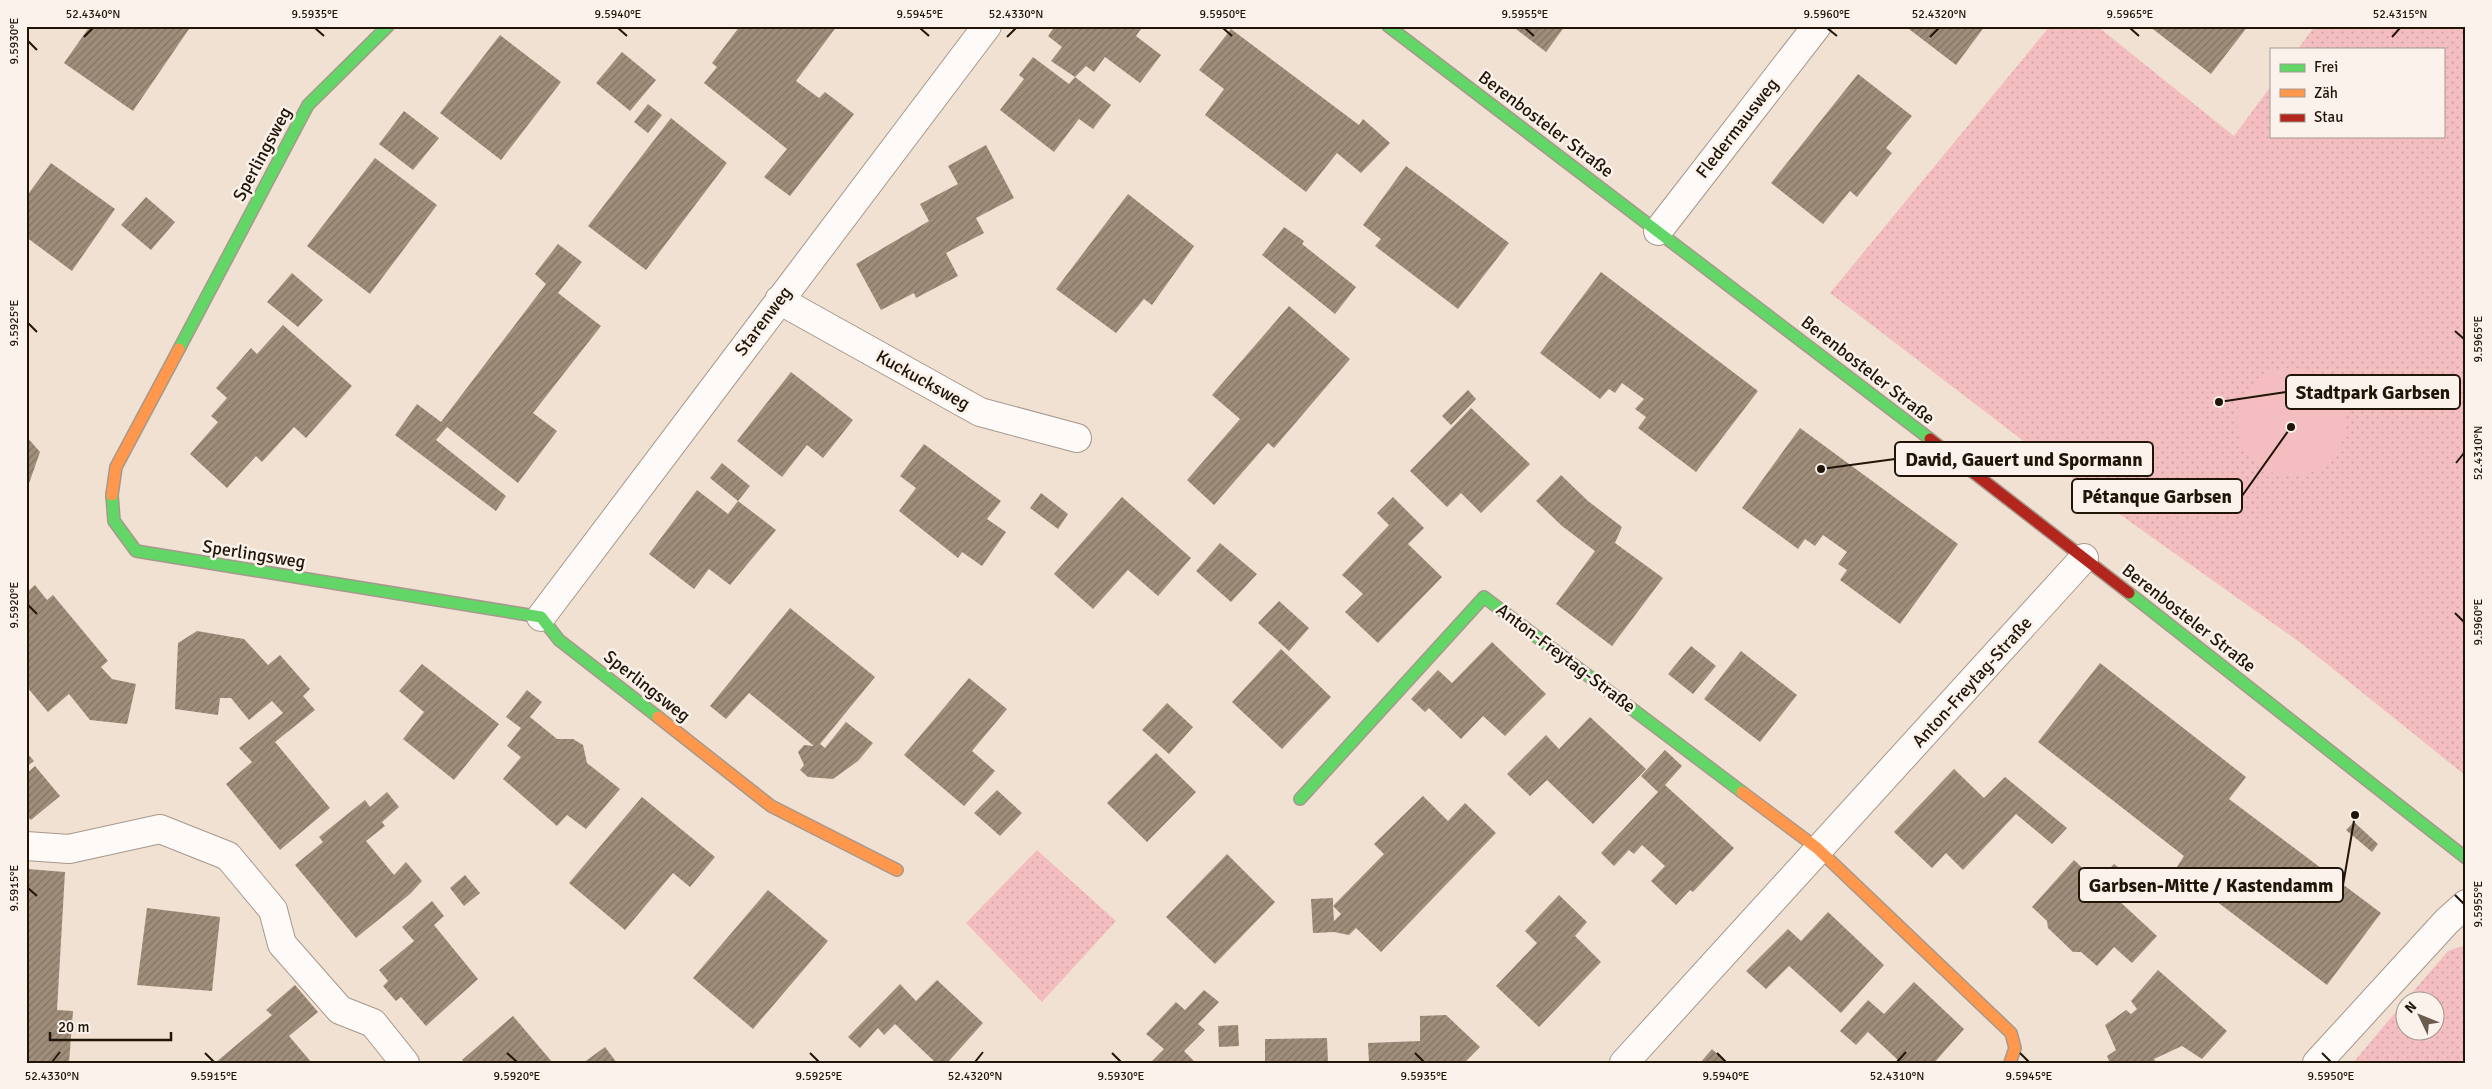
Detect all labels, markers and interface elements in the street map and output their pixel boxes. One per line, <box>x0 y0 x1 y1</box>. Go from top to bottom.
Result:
text: 52.4340°N <box>66 7 120 22</box>
text: 9.5935°E <box>292 7 339 22</box>
text: 9.5940°E <box>595 7 642 22</box>
text: 9.5945°E <box>897 7 944 22</box>
text: 52.4330°N <box>989 7 1043 22</box>
text: 9.5950°E <box>1200 7 1247 22</box>
text: 9.5955°E <box>1502 7 1549 22</box>
text: 9.5960°E <box>1804 7 1851 22</box>
text: 52.4320°N <box>1912 7 1966 22</box>
text: 9.5965°E <box>2107 7 2154 22</box>
text: 52.4315°N <box>2373 7 2427 22</box>
text: 9.5930°E <box>7 17 22 64</box>
legend <box>2270 48 2444 138</box>
text: Frei <box>2314 58 2338 76</box>
street label: Berenbosteler Straße <box>1474 66 1618 182</box>
street label: Fledermausweg <box>1691 73 1783 183</box>
text: Zäh <box>2314 84 2338 102</box>
street label: Sperlingsweg <box>228 103 296 205</box>
text: Stau <box>2314 108 2343 126</box>
street label: Starenweg <box>730 282 796 360</box>
text: 9.5925°E <box>7 299 22 346</box>
street label: Berenbosteler Straße <box>1797 311 1939 429</box>
text: 9.5965°E <box>2471 315 2486 362</box>
street label: Kuckucksweg <box>872 345 974 415</box>
callout: Stadtpark Garbsen <box>2286 375 2460 409</box>
text: Stadtpark Garbsen <box>2296 381 2450 405</box>
text: 52.4310°N <box>2471 426 2486 480</box>
callout: David, Gauert und Spormann <box>1895 442 2153 476</box>
text: David, Gauert und Spormann <box>1905 448 2143 472</box>
callout: Pétanque Garbsen <box>2072 479 2242 513</box>
text: Pétanque Garbsen <box>2082 485 2232 509</box>
street label: Sperlingsweg <box>201 535 307 573</box>
street label: Berenbosteler Straße <box>2118 559 2260 677</box>
text: 9.5920°E <box>7 581 22 628</box>
text: 9.5960°E <box>2471 598 2486 645</box>
street label: Anton-Freytag-Straße <box>1492 599 1640 717</box>
street label: Anton-Freytag-Straße <box>1907 612 2037 752</box>
street label: Sperlingsweg <box>599 645 695 727</box>
text: 9.5915°E <box>7 864 22 911</box>
callout: Garbsen-Mitte / Kastendamm <box>2079 868 2343 902</box>
text: Garbsen-Mitte / Kastendamm <box>2089 874 2333 898</box>
text: 9.5955°E <box>2471 880 2486 927</box>
north arrow <box>2394 992 2444 1042</box>
text: N <box>2401 998 2420 1017</box>
scale bar <box>50 1009 171 1041</box>
text: 20 m <box>58 1018 89 1036</box>
text: 52.4330°N <box>25 1069 79 1084</box>
text: 9.5915°E <box>191 1069 238 1084</box>
text: 9.5920°E <box>494 1069 541 1084</box>
text: 9.5925°E <box>796 1069 843 1084</box>
text: 52.4320°N <box>948 1069 1002 1084</box>
text: 9.5930°E <box>1098 1069 1145 1084</box>
text: 9.5935°E <box>1401 1069 1448 1084</box>
text: 9.5940°E <box>1703 1069 1750 1084</box>
text: 52.4310°N <box>1870 1069 1924 1084</box>
text: 9.5945°E <box>2006 1069 2053 1084</box>
text: 9.5950°E <box>2308 1069 2355 1084</box>

